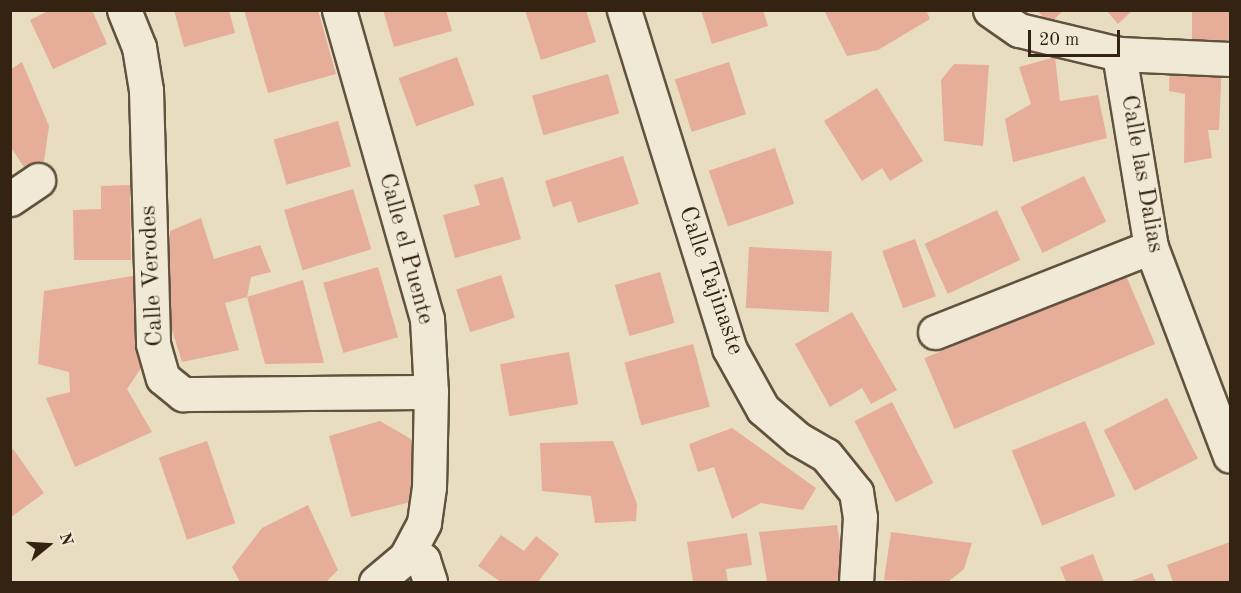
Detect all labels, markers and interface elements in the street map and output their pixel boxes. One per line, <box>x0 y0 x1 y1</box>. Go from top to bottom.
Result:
scale bar <box>1031 18 1122 56</box>
text: 20 m <box>1039 31 1079 49</box>
street label: Calle las Dalias <box>1113 93 1169 255</box>
street label: Calle el Puente <box>371 170 439 328</box>
street label: Calle Tajinaste <box>671 203 749 359</box>
street label: Calle Verodes <box>135 205 171 347</box>
north arrow <box>18 515 78 575</box>
text: N <box>56 531 75 548</box>

